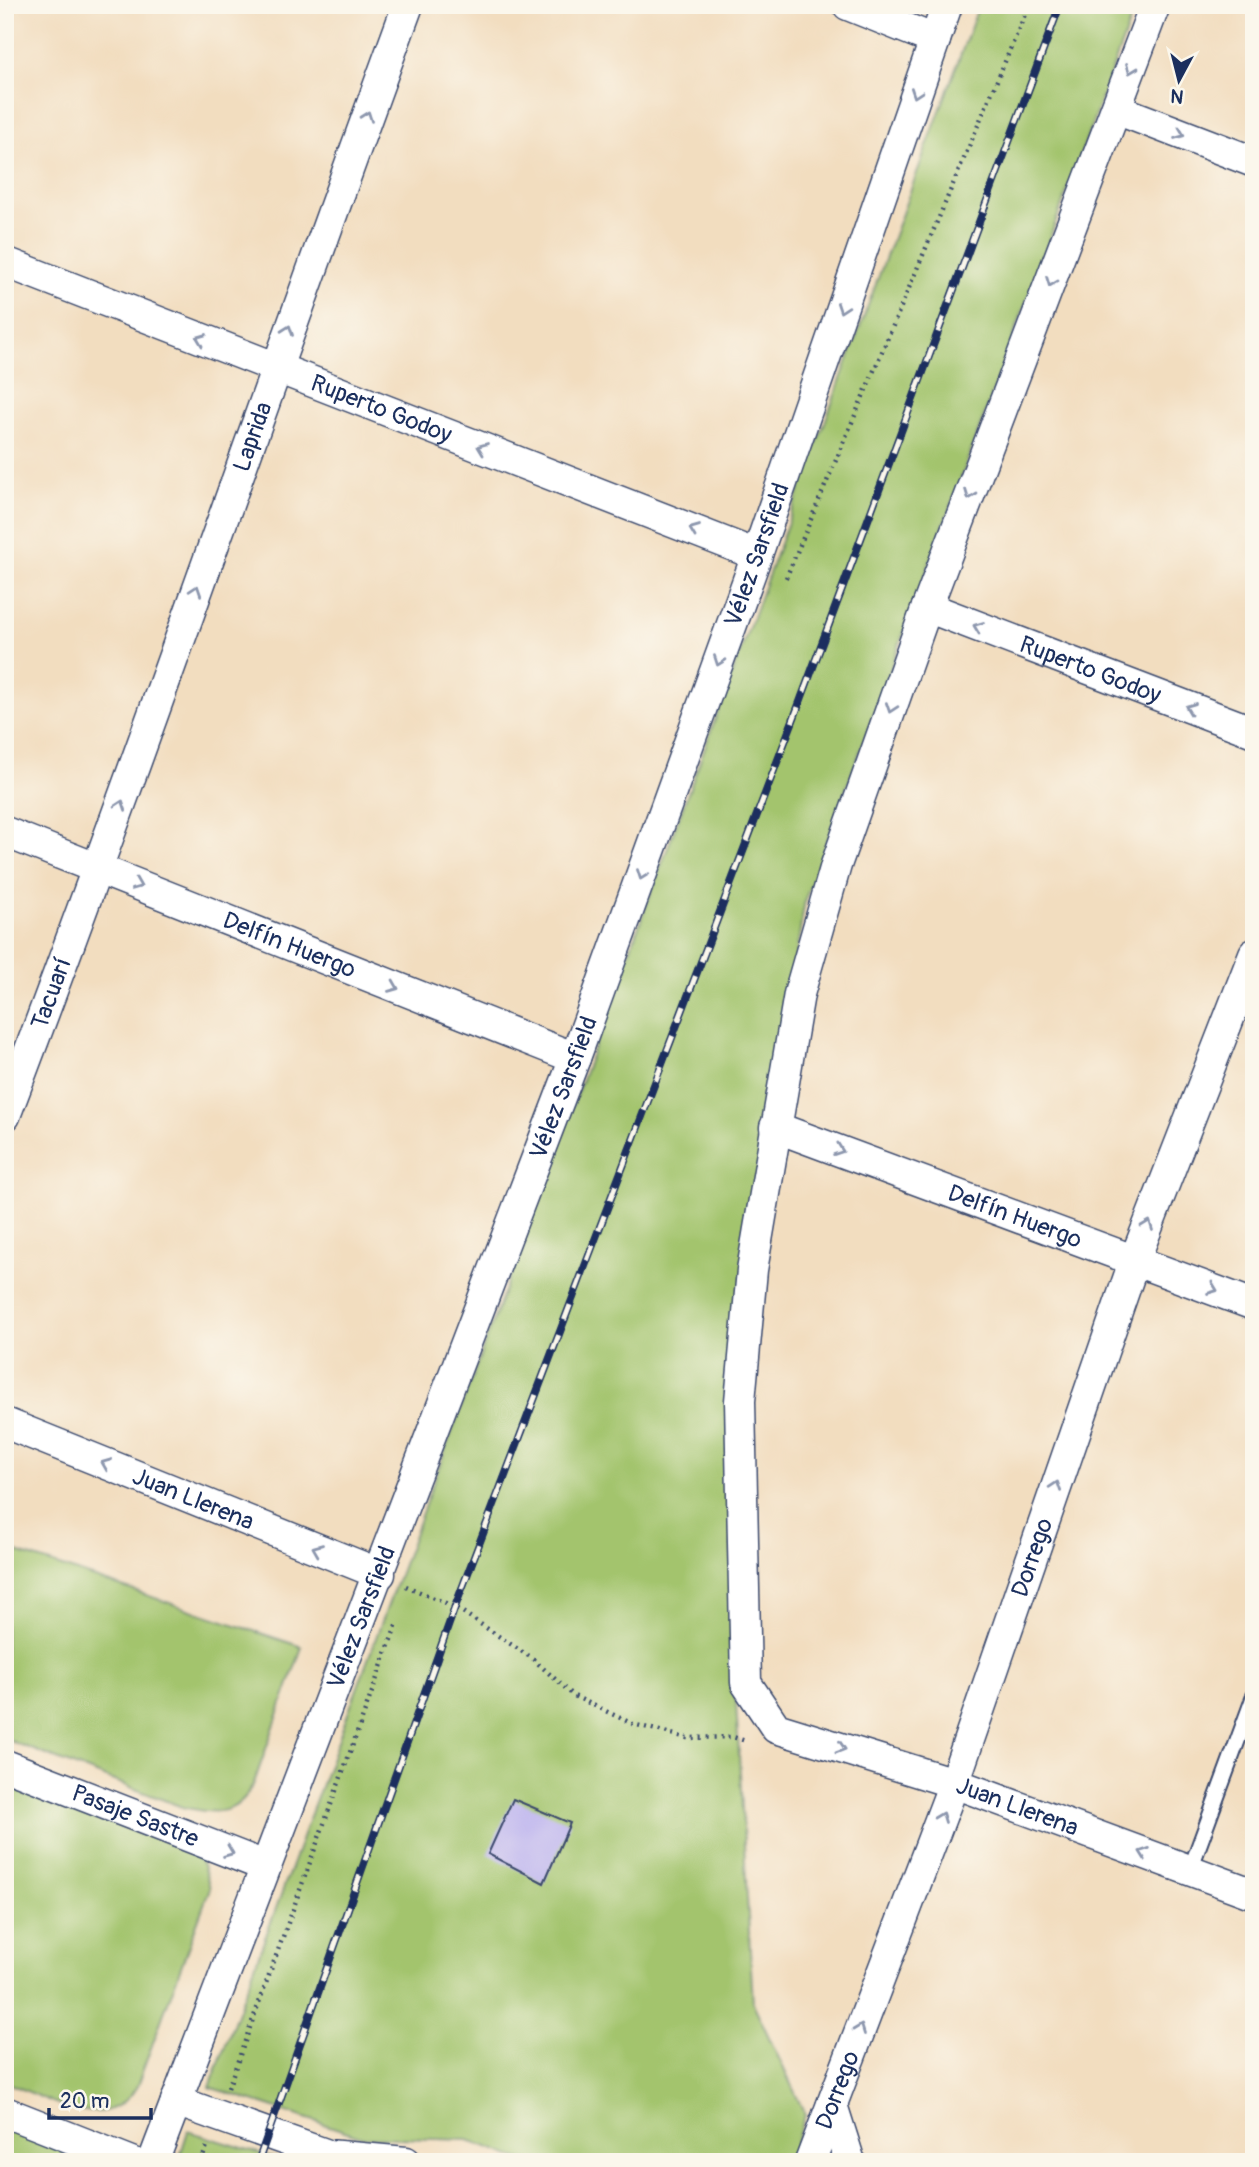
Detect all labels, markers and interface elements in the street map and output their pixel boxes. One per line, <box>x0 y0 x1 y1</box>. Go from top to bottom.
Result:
north arrow <box>1144 46 1214 116</box>
one-way arrow <box>1126 63 1140 75</box>
text: N <box>1169 83 1185 109</box>
one-way arrow <box>910 86 924 98</box>
one-way arrow <box>359 111 373 123</box>
one-way arrow <box>1173 125 1185 139</box>
one-way arrow <box>1045 275 1059 287</box>
one-way arrow <box>836 301 850 313</box>
one-way arrow <box>280 324 294 336</box>
one-way arrow <box>196 333 208 347</box>
street label: Ruperto Godoy <box>307 369 456 450</box>
street label: Laprida <box>227 398 279 476</box>
one-way arrow <box>476 442 488 456</box>
street label: Vélez Sarsfield <box>718 479 796 631</box>
one-way arrow <box>964 488 978 500</box>
one-way arrow <box>688 525 700 539</box>
one-way arrow <box>188 585 202 597</box>
one-way arrow <box>972 621 984 635</box>
street label: Ruperto Godoy <box>1016 630 1165 710</box>
one-way arrow <box>713 655 727 667</box>
one-way arrow <box>886 702 900 714</box>
one-way arrow <box>1184 702 1197 716</box>
one-way arrow <box>113 800 127 812</box>
one-way arrow <box>636 869 650 881</box>
one-way arrow <box>130 876 142 890</box>
street label: Delfín Huergo <box>219 906 360 985</box>
street label: Tacuarí <box>25 954 78 1033</box>
one-way arrow <box>387 978 399 992</box>
street label: Vélez Sarsfield <box>524 1013 604 1163</box>
one-way arrow <box>832 1142 844 1156</box>
street label: Delfín Huergo <box>944 1179 1086 1255</box>
one-way arrow <box>1139 1220 1153 1232</box>
one-way arrow <box>1206 1281 1218 1295</box>
one-way arrow <box>100 1458 112 1472</box>
street label: Juan Llerena <box>128 1462 258 1537</box>
one-way arrow <box>1048 1480 1062 1493</box>
street label: Dorrego <box>1005 1514 1059 1601</box>
street label: Vélez Sarsfield <box>321 1542 402 1693</box>
one-way arrow <box>311 1543 323 1557</box>
one-way arrow <box>835 1739 847 1754</box>
street label: Juan Llerena <box>952 1771 1082 1843</box>
street label: Pasaje Sastre <box>68 1778 203 1854</box>
one-way arrow <box>933 1811 947 1823</box>
one-way arrow <box>222 1844 234 1858</box>
one-way arrow <box>1138 1847 1150 1861</box>
one-way arrow <box>852 2023 866 2036</box>
street label: Dorrego <box>810 2047 866 2133</box>
scale bar <box>49 2076 150 2120</box>
text: 20 m <box>60 2088 109 2115</box>

